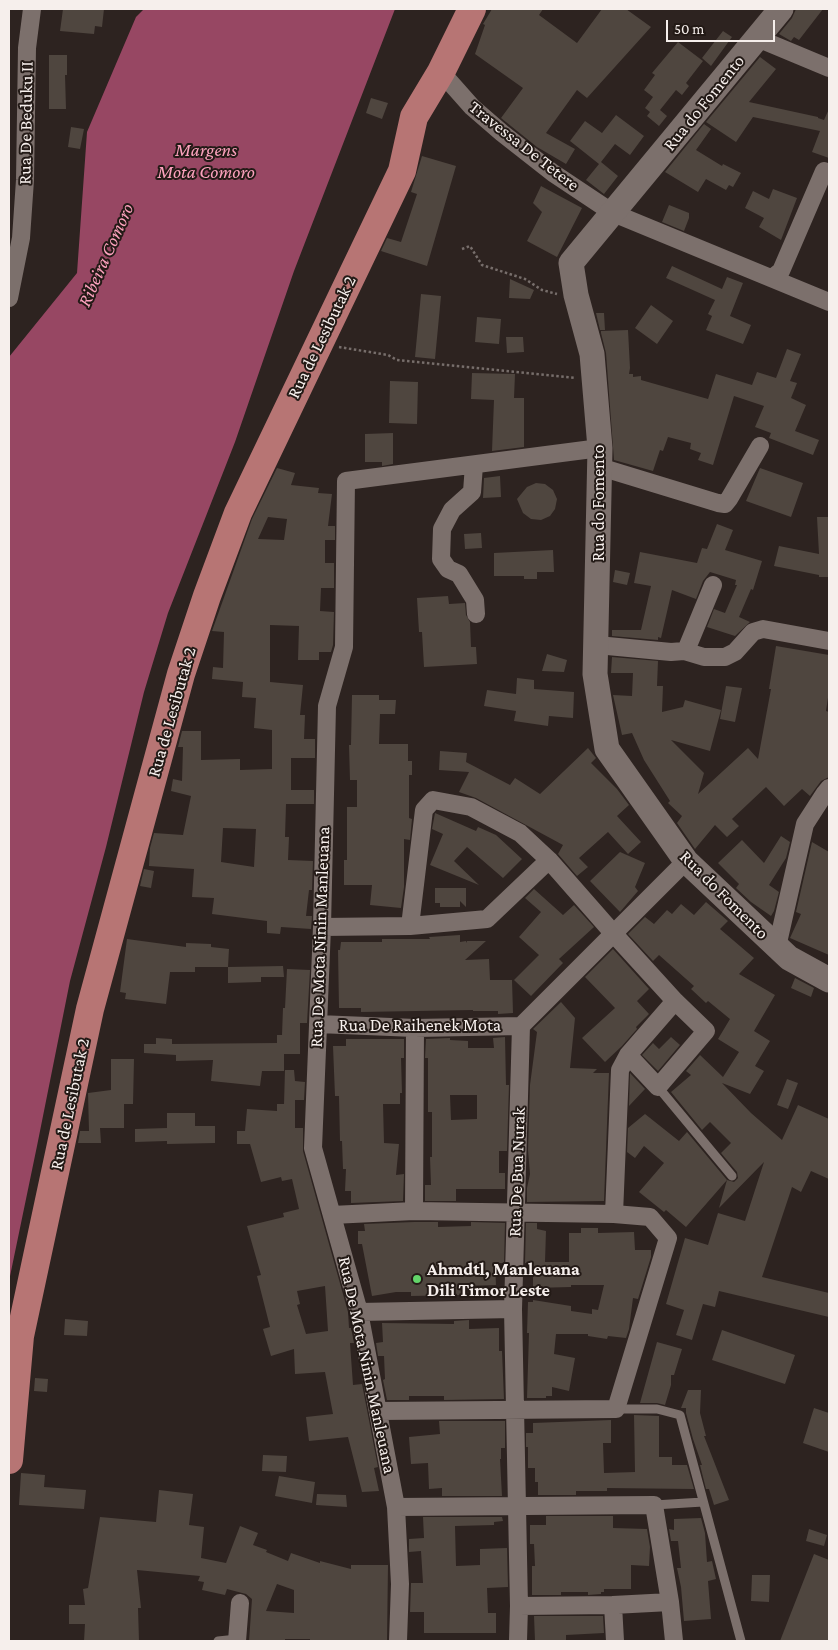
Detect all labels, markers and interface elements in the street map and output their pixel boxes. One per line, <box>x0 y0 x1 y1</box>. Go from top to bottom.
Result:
scale bar <box>668 10 777 42</box>
text: 50 m <box>674 21 704 37</box>
street label: Rua do Fomento <box>659 51 749 155</box>
street label: Rua De Beduku II <box>14 61 38 185</box>
street label: Travessa De Tetere <box>465 96 583 196</box>
water label: Margens Mota Comoro <box>157 139 255 183</box>
water label: Ribeira Comoro <box>73 200 139 310</box>
street label: Rua de Lesibutak 2 <box>283 272 361 402</box>
street label: Rua do Fomento <box>587 444 609 562</box>
street label: Rua de Lesibutak 2 <box>143 645 201 779</box>
street label: Rua De Mota Ninin Manleuana <box>305 826 335 1048</box>
street label: Rua do Fomento <box>675 846 773 944</box>
street label: Rua De Raihenek Mota <box>339 1014 501 1036</box>
street label: Rua de Lesibutak 2 <box>46 1036 94 1172</box>
street label: Rua De Bua Nurak <box>504 1107 530 1237</box>
street label: Rua De Mota Ninin Manleuana <box>333 1255 401 1475</box>
place label: Ahmdtl, Manleuana Dili Timor Leste <box>427 1258 580 1300</box>
marker: Ahmdtl, Manleuana Dili Timor Leste <box>411 1273 423 1285</box>

